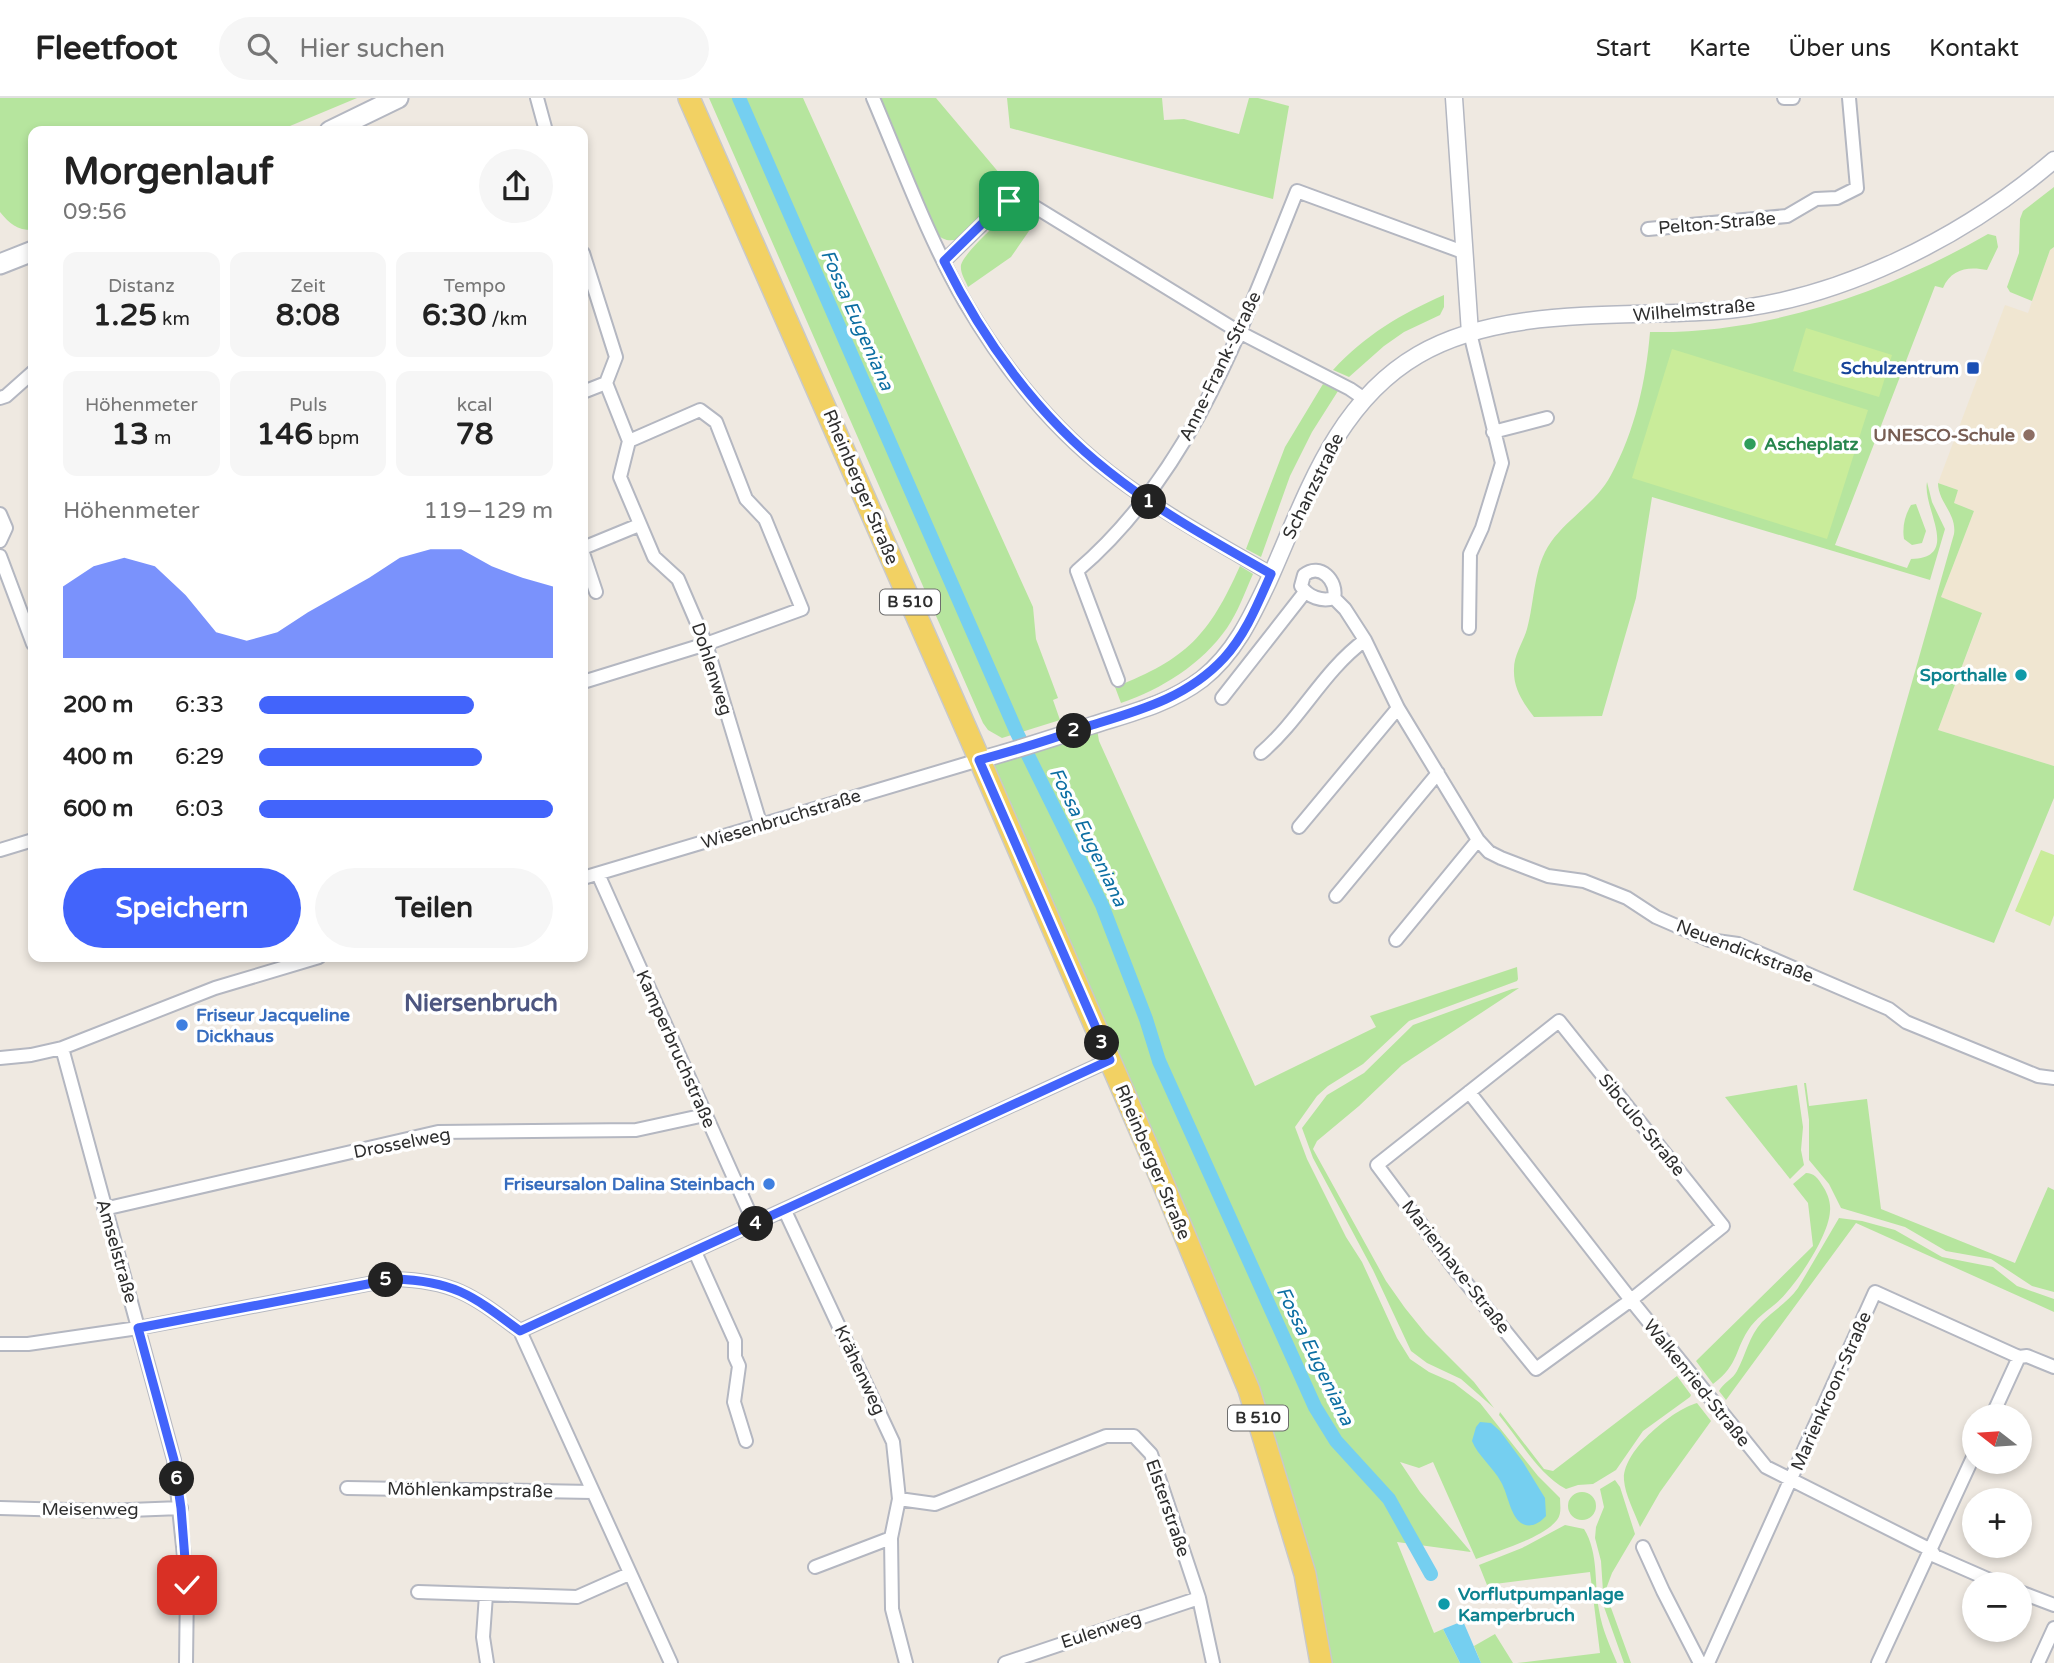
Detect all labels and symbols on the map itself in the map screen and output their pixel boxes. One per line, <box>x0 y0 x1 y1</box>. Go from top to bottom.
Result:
pin <box>979 171 1039 231</box>
street label: Pelton-Straße <box>1657 207 1777 239</box>
water label: Fossa Eugeniana <box>816 246 898 395</box>
street label: Anne-Frank-Straße <box>1174 288 1266 444</box>
street label: Wilhelmstraße <box>1632 294 1756 326</box>
place label: Schulzentrum <box>1841 357 1959 379</box>
marker: Schulzentrum <box>1965 360 1981 376</box>
street label: Rheinberger Straße <box>818 406 904 568</box>
place label: UNESCO-Schule <box>1873 424 2015 446</box>
marker: UNESCO-Schule <box>2021 427 2037 443</box>
street label: Schanzstraße <box>1278 429 1348 543</box>
place label: Ascheplatz <box>1764 433 1858 455</box>
marker: Ascheplatz <box>1742 436 1758 452</box>
pin: 1 <box>1132 484 1166 520</box>
road number: B 510 <box>880 589 940 614</box>
street label: Dohlenweg <box>687 620 737 718</box>
place label: Sporthalle <box>1920 664 2007 686</box>
marker: Sporthalle <box>2013 667 2029 683</box>
pin: 2 <box>1056 714 1092 748</box>
water label: Fossa Eugeniana <box>1045 764 1132 911</box>
street label: Wiesenbruchstraße <box>698 784 864 854</box>
street label: Neuendickstraße <box>1673 915 1817 987</box>
street label: Kamperbruchstraße <box>631 967 721 1131</box>
district label: Niersenbruch <box>404 989 558 1018</box>
place label: Friseur Jacqueline Dickhaus <box>196 1004 350 1047</box>
marker: Friseur Jacqueline Dickhaus <box>174 1017 190 1033</box>
pin: 3 <box>1084 1026 1120 1060</box>
street label: Sibculo-Straße <box>1594 1069 1690 1181</box>
street label: Rheinberger Straße <box>1110 1081 1196 1243</box>
street label: Drosselweg <box>352 1123 452 1163</box>
place label: Friseursalon Dalina Steinbach <box>503 1173 755 1195</box>
marker: Friseursalon Dalina Steinbach <box>761 1176 777 1192</box>
street label: Marienhave-Straße <box>1397 1196 1515 1338</box>
street label: Amselstraße <box>92 1197 142 1305</box>
pin: 4 <box>738 1206 774 1242</box>
pin: 5 <box>368 1262 404 1298</box>
water label: Fossa Eugeniana <box>1272 1283 1359 1430</box>
street label: Marienkroon-Straße <box>1786 1308 1876 1474</box>
street label: Walkenried-Straße <box>1639 1315 1755 1451</box>
street label: Krähenweg <box>830 1322 890 1418</box>
north arrow <box>1962 1404 2032 1474</box>
road number: B 510 <box>1228 1406 1288 1430</box>
street label: Elsterstraße <box>1141 1456 1195 1560</box>
pin: 6 <box>160 1462 194 1496</box>
street label: Möhlenkampstraße <box>387 1478 553 1502</box>
street label: Meisenweg <box>41 1498 139 1520</box>
pin <box>157 1555 217 1615</box>
place label: Vorflutpumpanlage Kamperbruch <box>1458 1583 1624 1626</box>
marker: Vorflutpumpanlage Kamperbruch <box>1436 1596 1452 1612</box>
street label: Eulenweg <box>1058 1607 1144 1653</box>

